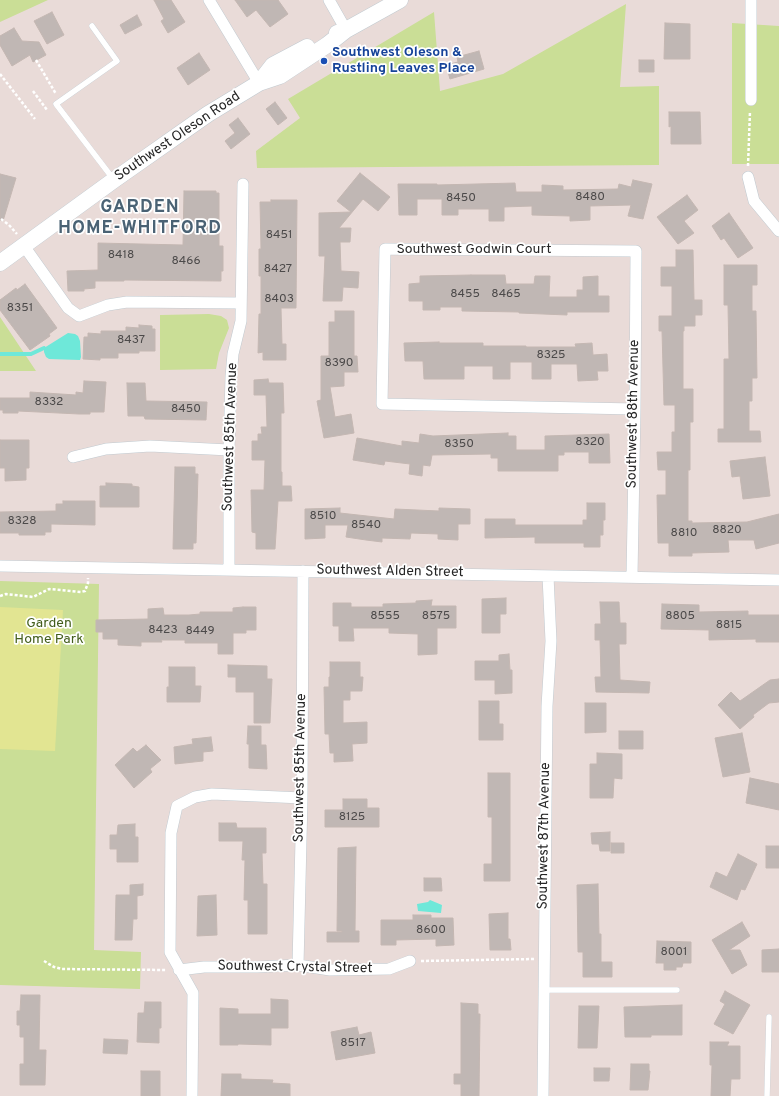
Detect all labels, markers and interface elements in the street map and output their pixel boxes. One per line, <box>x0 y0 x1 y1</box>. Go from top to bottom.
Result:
place label: Southwest Oleson & Rustling Leaves Place <box>332 45 475 78</box>
marker: Southwest Oleson & Rustling Leaves Place <box>319 56 329 66</box>
street label: Southwest Oleson Road <box>112 89 244 185</box>
house number: 8480 <box>575 191 605 205</box>
house number: 8450 <box>446 192 476 206</box>
district label: GARDEN HOME-WHITFORD <box>58 197 222 240</box>
house number: 8451 <box>266 229 292 243</box>
street label: Southwest Godwin Court <box>397 242 551 258</box>
house number: 8418 <box>108 249 134 263</box>
house number: 8466 <box>171 255 201 269</box>
house number: 8427 <box>264 263 292 277</box>
house number: 8455 <box>450 288 480 302</box>
house number: 8465 <box>491 288 521 302</box>
house number: 8403 <box>264 293 294 307</box>
house number: 8351 <box>7 302 33 316</box>
house number: 8437 <box>117 334 145 348</box>
street label: Southwest 88th Avenue <box>624 340 644 488</box>
house number: 8325 <box>536 349 566 363</box>
house number: 8390 <box>324 357 354 371</box>
street label: Southwest 85th Avenue <box>220 362 242 512</box>
house number: 8332 <box>35 396 63 410</box>
house number: 8450 <box>171 403 201 417</box>
house number: 8320 <box>575 436 605 450</box>
house number: 8350 <box>444 438 474 452</box>
house number: 8510 <box>310 510 336 524</box>
house number: 8328 <box>8 515 36 529</box>
house number: 8540 <box>351 519 381 533</box>
house number: 8820 <box>712 524 742 538</box>
house number: 8810 <box>671 527 697 541</box>
street label: Southwest Alden Street <box>316 562 464 582</box>
house number: 8555 <box>370 610 400 624</box>
house number: 8575 <box>422 610 450 624</box>
house number: 8805 <box>665 610 695 624</box>
park label: Garden Home Park <box>14 616 84 648</box>
house number: 8815 <box>716 619 742 633</box>
house number: 8423 <box>148 624 178 638</box>
house number: 8449 <box>185 625 215 639</box>
street label: Southwest 85th Avenue <box>291 693 311 843</box>
street label: Southwest 87th Avenue <box>535 762 555 910</box>
house number: 8125 <box>339 811 365 825</box>
house number: 8600 <box>416 924 446 938</box>
house number: 8001 <box>661 946 687 960</box>
street label: Southwest Crystal Street <box>217 958 373 978</box>
house number: 8517 <box>340 1037 366 1051</box>

